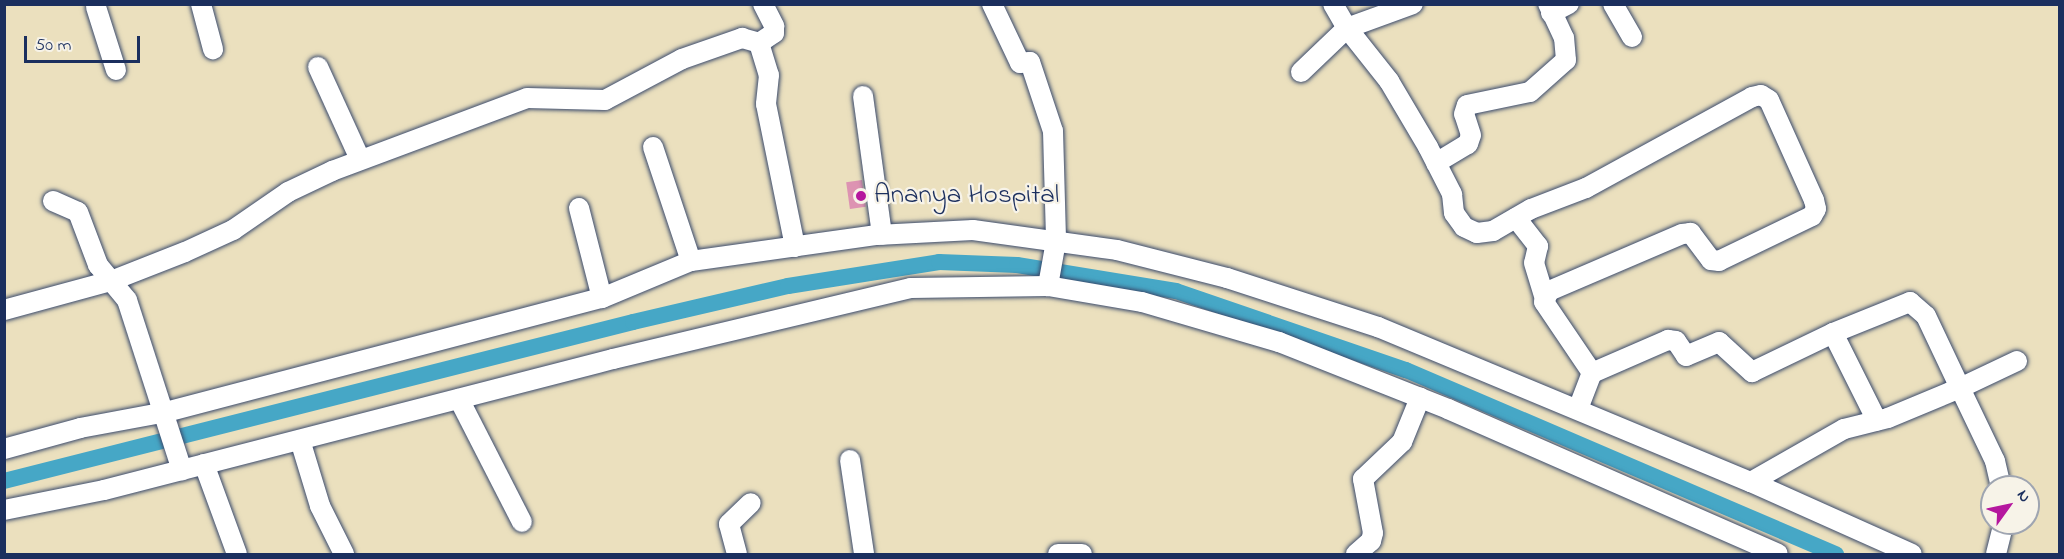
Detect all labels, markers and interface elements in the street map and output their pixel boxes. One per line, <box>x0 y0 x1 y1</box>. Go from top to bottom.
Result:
scale bar <box>27 24 142 62</box>
text: 50 m <box>35 33 72 59</box>
place label: Ananya Hospital <box>874 180 1059 212</box>
marker: Ananya Hospital <box>852 187 870 205</box>
north arrow <box>1980 475 2040 535</box>
text: N <box>2010 485 2036 507</box>

